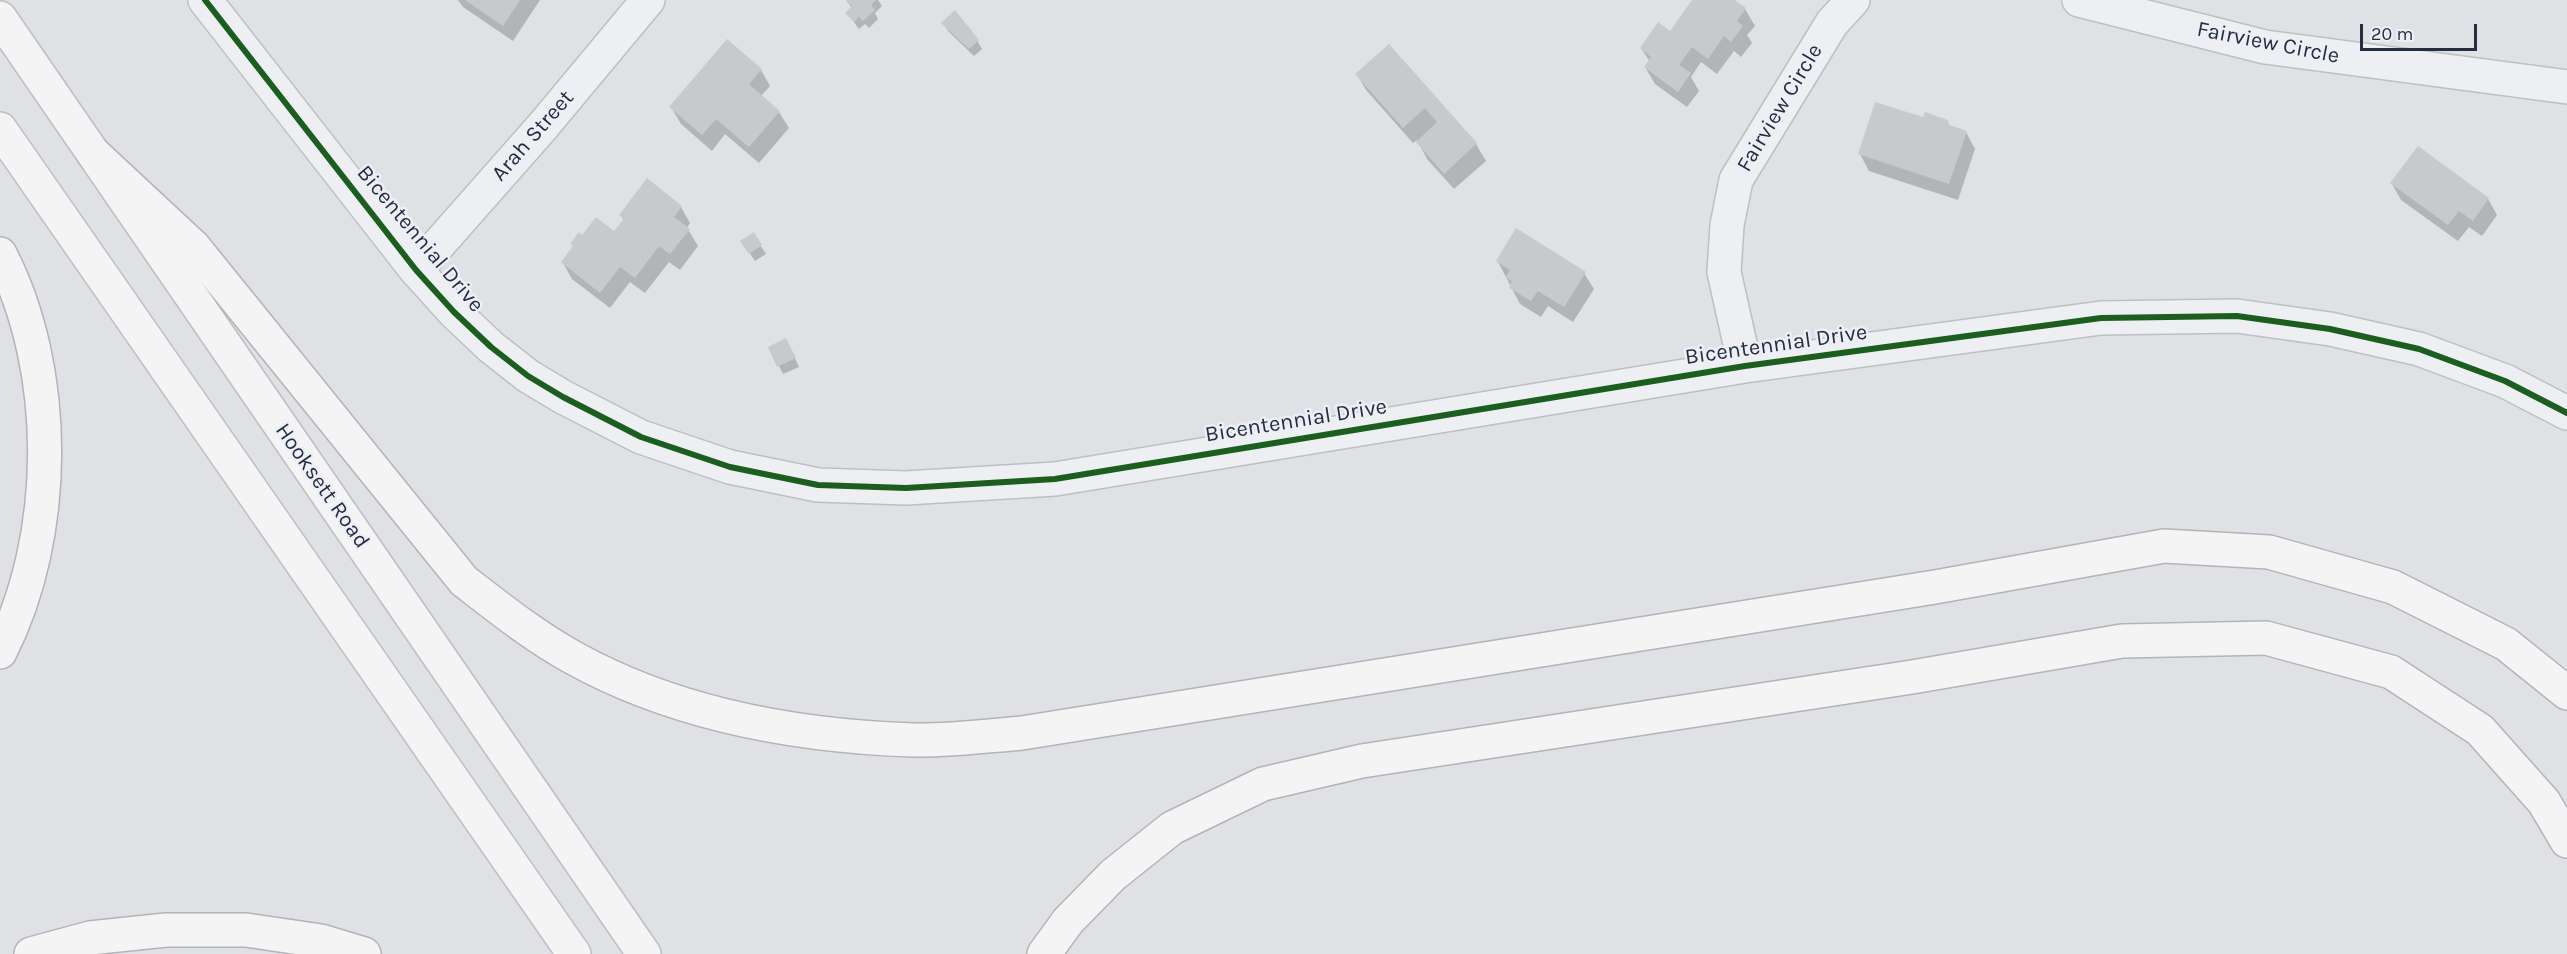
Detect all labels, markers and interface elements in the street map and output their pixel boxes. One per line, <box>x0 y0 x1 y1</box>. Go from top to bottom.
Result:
scale bar <box>2363 12 2480 50</box>
street label: Fairview Circle <box>2195 16 2341 70</box>
text: 20 m <box>2371 23 2413 45</box>
street label: Fairview Circle <box>1731 39 1829 177</box>
street label: Arah Street <box>486 85 580 187</box>
street label: Bicentennial Drive <box>351 160 489 318</box>
street label: Bicentennial Drive <box>1683 319 1869 371</box>
street label: Bicentennial Drive <box>1203 394 1389 448</box>
street label: Hooksett Road <box>269 418 375 554</box>

